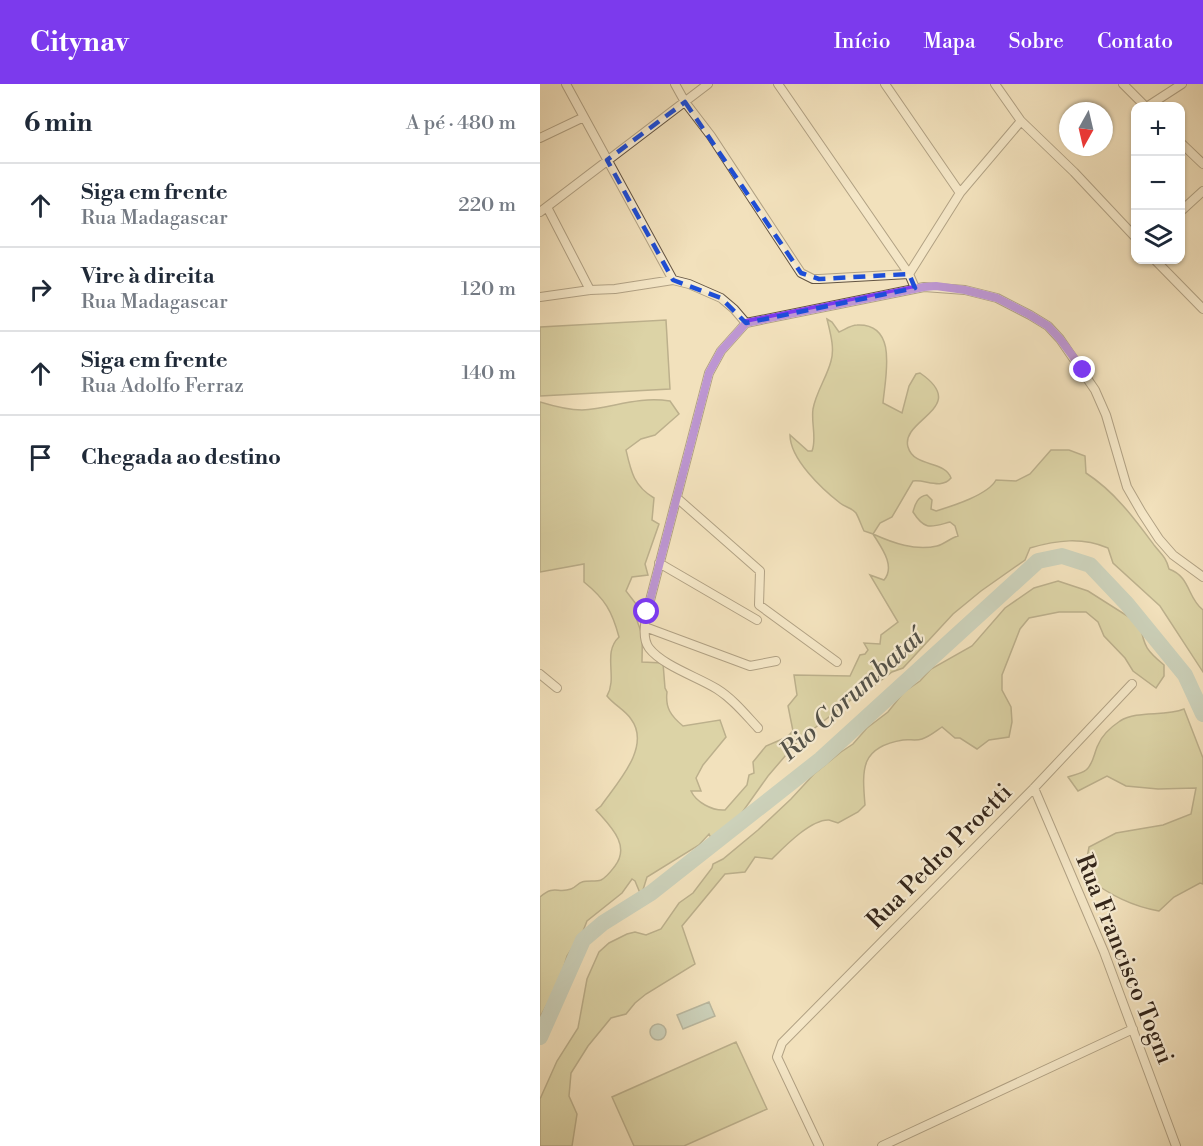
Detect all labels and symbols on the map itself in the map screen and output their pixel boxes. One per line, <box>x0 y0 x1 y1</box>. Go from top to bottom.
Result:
north arrow <box>1059 102 1113 156</box>
route end <box>1069 356 1095 382</box>
route start <box>633 598 659 624</box>
water label: Rio Corumbataí <box>772 620 932 768</box>
street label: Rua Pedro Proetti <box>861 778 1019 936</box>
street label: Rua Francisco Togni <box>1068 850 1180 1069</box>

